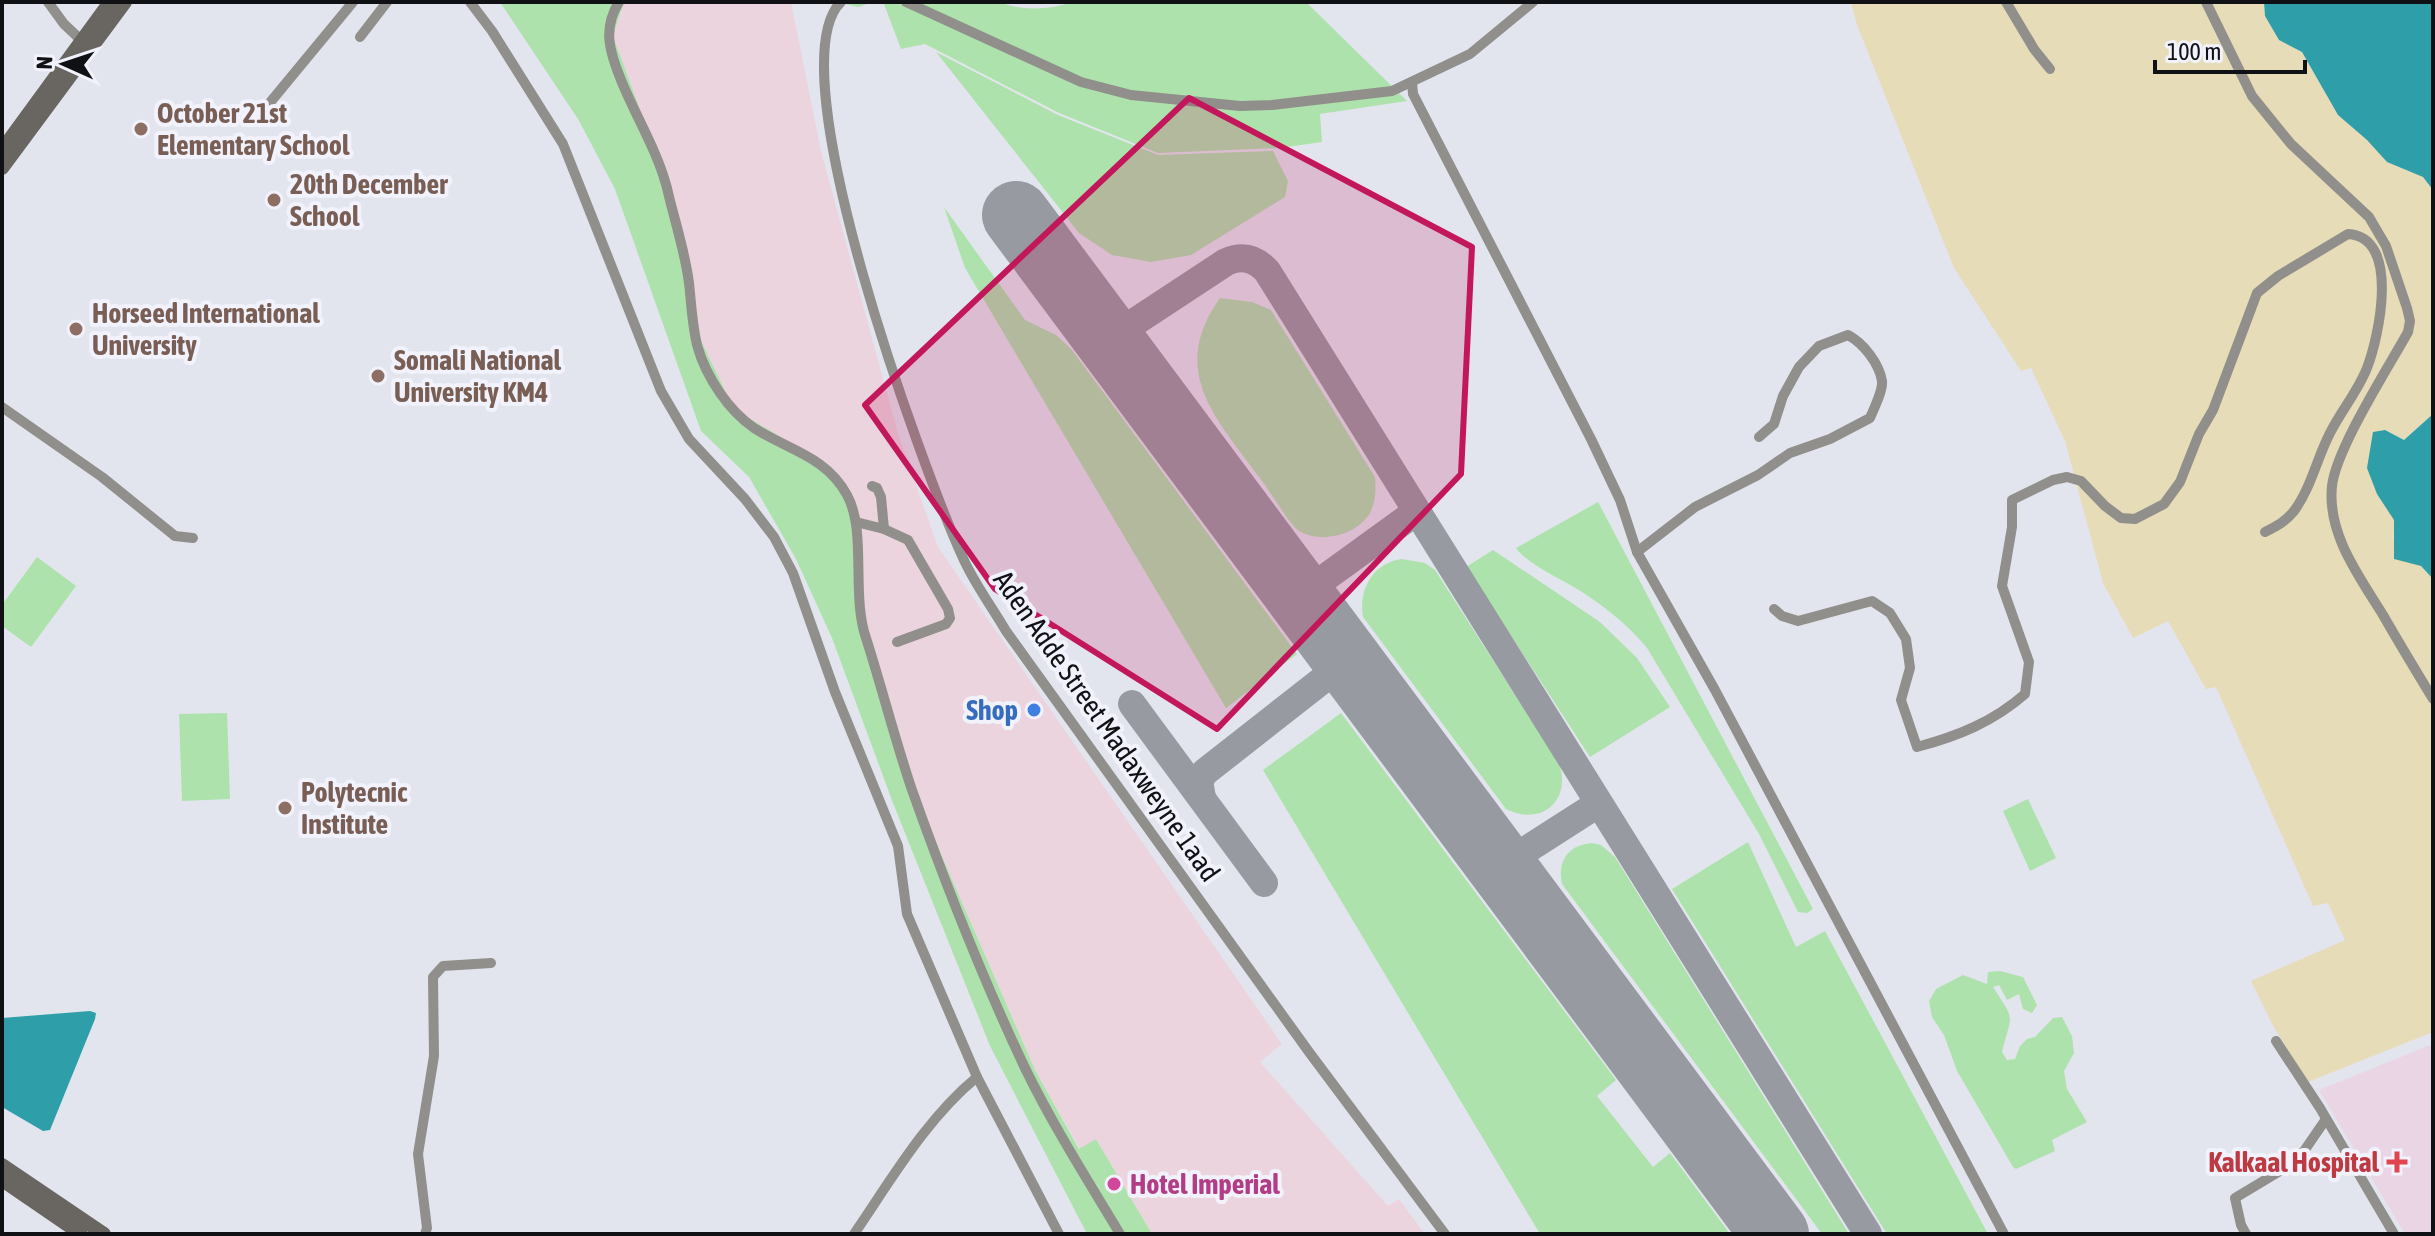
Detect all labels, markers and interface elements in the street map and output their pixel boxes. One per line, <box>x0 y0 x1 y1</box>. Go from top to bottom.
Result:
north arrow <box>24 24 104 104</box>
scale bar <box>2155 24 2305 74</box>
text: 100 m <box>2167 38 2221 65</box>
text: N <box>31 56 57 70</box>
place label: October 21st Elementary School <box>157 97 350 161</box>
marker: October 21st Elementary School <box>132 120 150 138</box>
place label: 20th December School <box>290 168 448 232</box>
marker: 20th December School <box>265 191 283 209</box>
place label: Horseed International University <box>92 297 320 361</box>
marker: Horseed International University <box>67 320 85 338</box>
place label: Somali National University KM4 <box>394 344 562 408</box>
marker: Somali National University KM4 <box>369 367 387 385</box>
street label: Aden Adde Street Madaxweyne 1aad <box>987 565 1227 887</box>
place label: Shop <box>966 694 1018 726</box>
marker: Shop <box>1025 701 1043 719</box>
place label: Polytecnic Institute <box>301 776 408 840</box>
marker: Polytecnic Institute <box>276 799 294 817</box>
place label: Kalkaal Hospital <box>2208 1146 2380 1178</box>
marker: Kalkaal Hospital <box>2386 1151 2408 1173</box>
place label: Hotel Imperial <box>1130 1168 1280 1200</box>
marker: Hotel Imperial <box>1105 1175 1123 1193</box>

